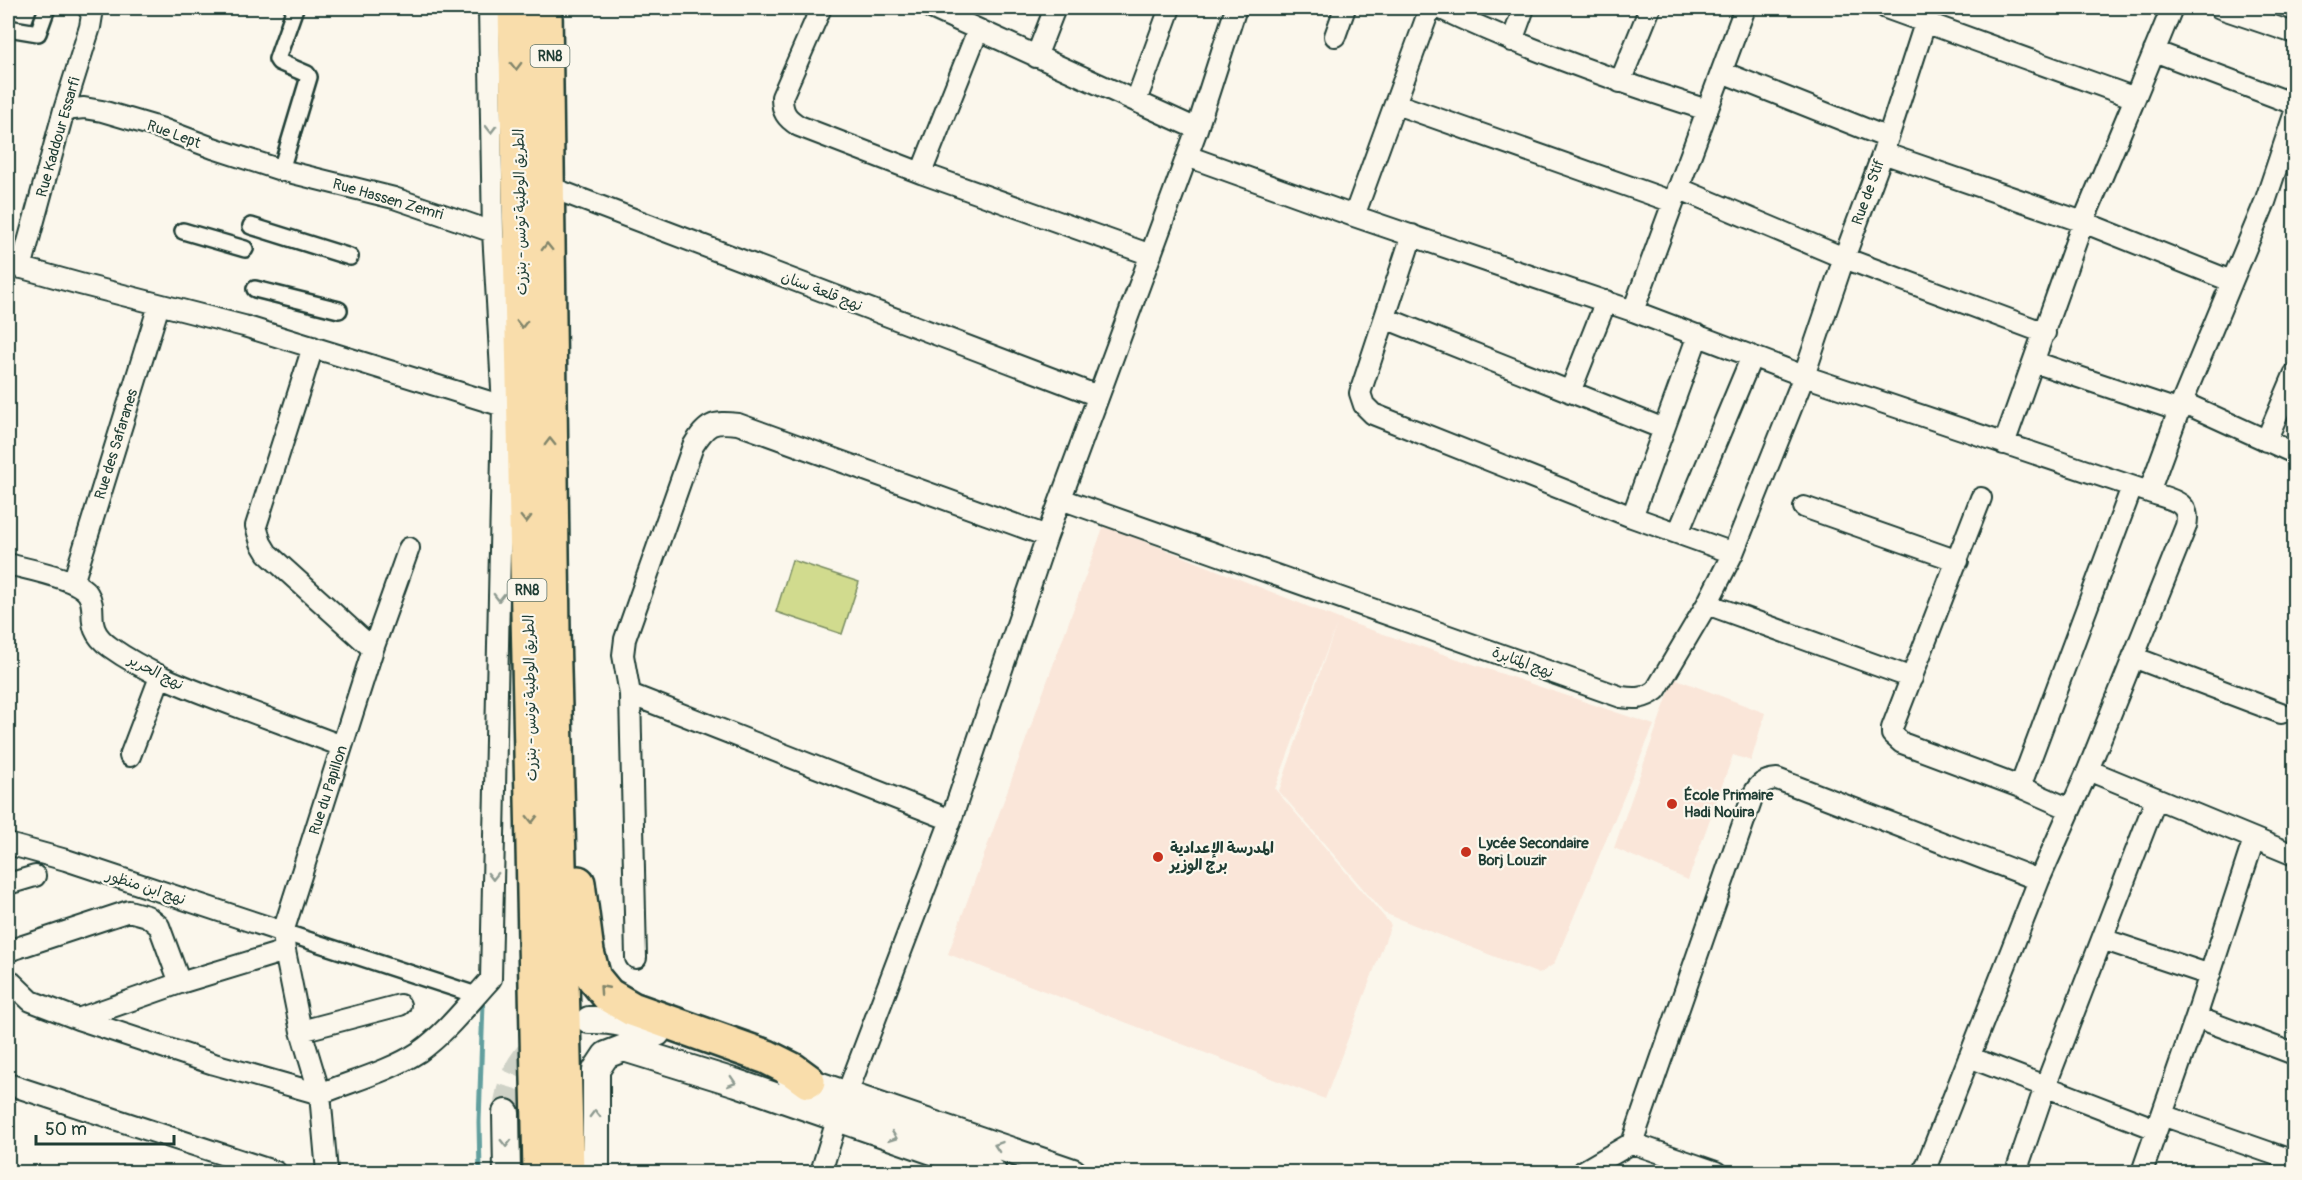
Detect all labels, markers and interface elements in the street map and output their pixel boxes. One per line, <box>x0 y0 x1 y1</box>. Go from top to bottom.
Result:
road number: RN8 <box>530 45 570 67</box>
one-way arrow <box>510 61 522 70</box>
street label: Rue Kaddour Essarfi <box>32 75 85 199</box>
street label: Rue Lept <box>144 116 204 153</box>
one-way arrow <box>485 124 497 133</box>
street label: الطريق الوطنية تونس - بنزرت <box>510 128 531 296</box>
street label: Rue de Stif <box>1848 157 1889 228</box>
street label: Rue Hassen Zemri <box>330 175 446 224</box>
one-way arrow <box>541 243 554 252</box>
street label: نهج قلعة سنان <box>778 267 865 316</box>
one-way arrow <box>516 319 528 328</box>
street label: Rue des Safaranes <box>91 386 142 502</box>
one-way arrow <box>544 438 557 447</box>
one-way arrow <box>520 514 532 523</box>
road number: RN8 <box>508 579 546 601</box>
one-way arrow <box>493 592 506 601</box>
street label: الطريق الوطنية تونس - بنزرت <box>520 614 541 782</box>
street label: نهج المثابرة <box>1489 643 1556 682</box>
street label: نهج الحرير <box>123 650 187 694</box>
street label: Rue du Papillon <box>305 743 352 837</box>
place label: École Primaire Hadi Nouira <box>1684 786 1774 822</box>
marker: École Primaire Hadi Nouira <box>1665 797 1679 811</box>
one-way arrow <box>526 814 538 823</box>
place label: Lycée Secondaire Borj Louzir <box>1478 834 1589 870</box>
place label: المدرسة الإعدادية برج الوزير <box>1168 839 1274 875</box>
marker: Lycée Secondaire Borj Louzir <box>1459 845 1473 859</box>
marker: المدرسة الإعدادية برج الوزير <box>1151 850 1165 864</box>
street label: نهج ابن منظور <box>103 865 188 909</box>
one-way arrow <box>487 871 500 880</box>
one-way arrow <box>600 984 611 995</box>
one-way arrow <box>726 1074 737 1087</box>
scale bar <box>36 1108 174 1146</box>
one-way arrow <box>589 1110 601 1119</box>
text: 50 m <box>45 1118 87 1141</box>
one-way arrow <box>887 1129 898 1142</box>
one-way arrow <box>500 1138 512 1147</box>
one-way arrow <box>993 1141 1004 1154</box>

